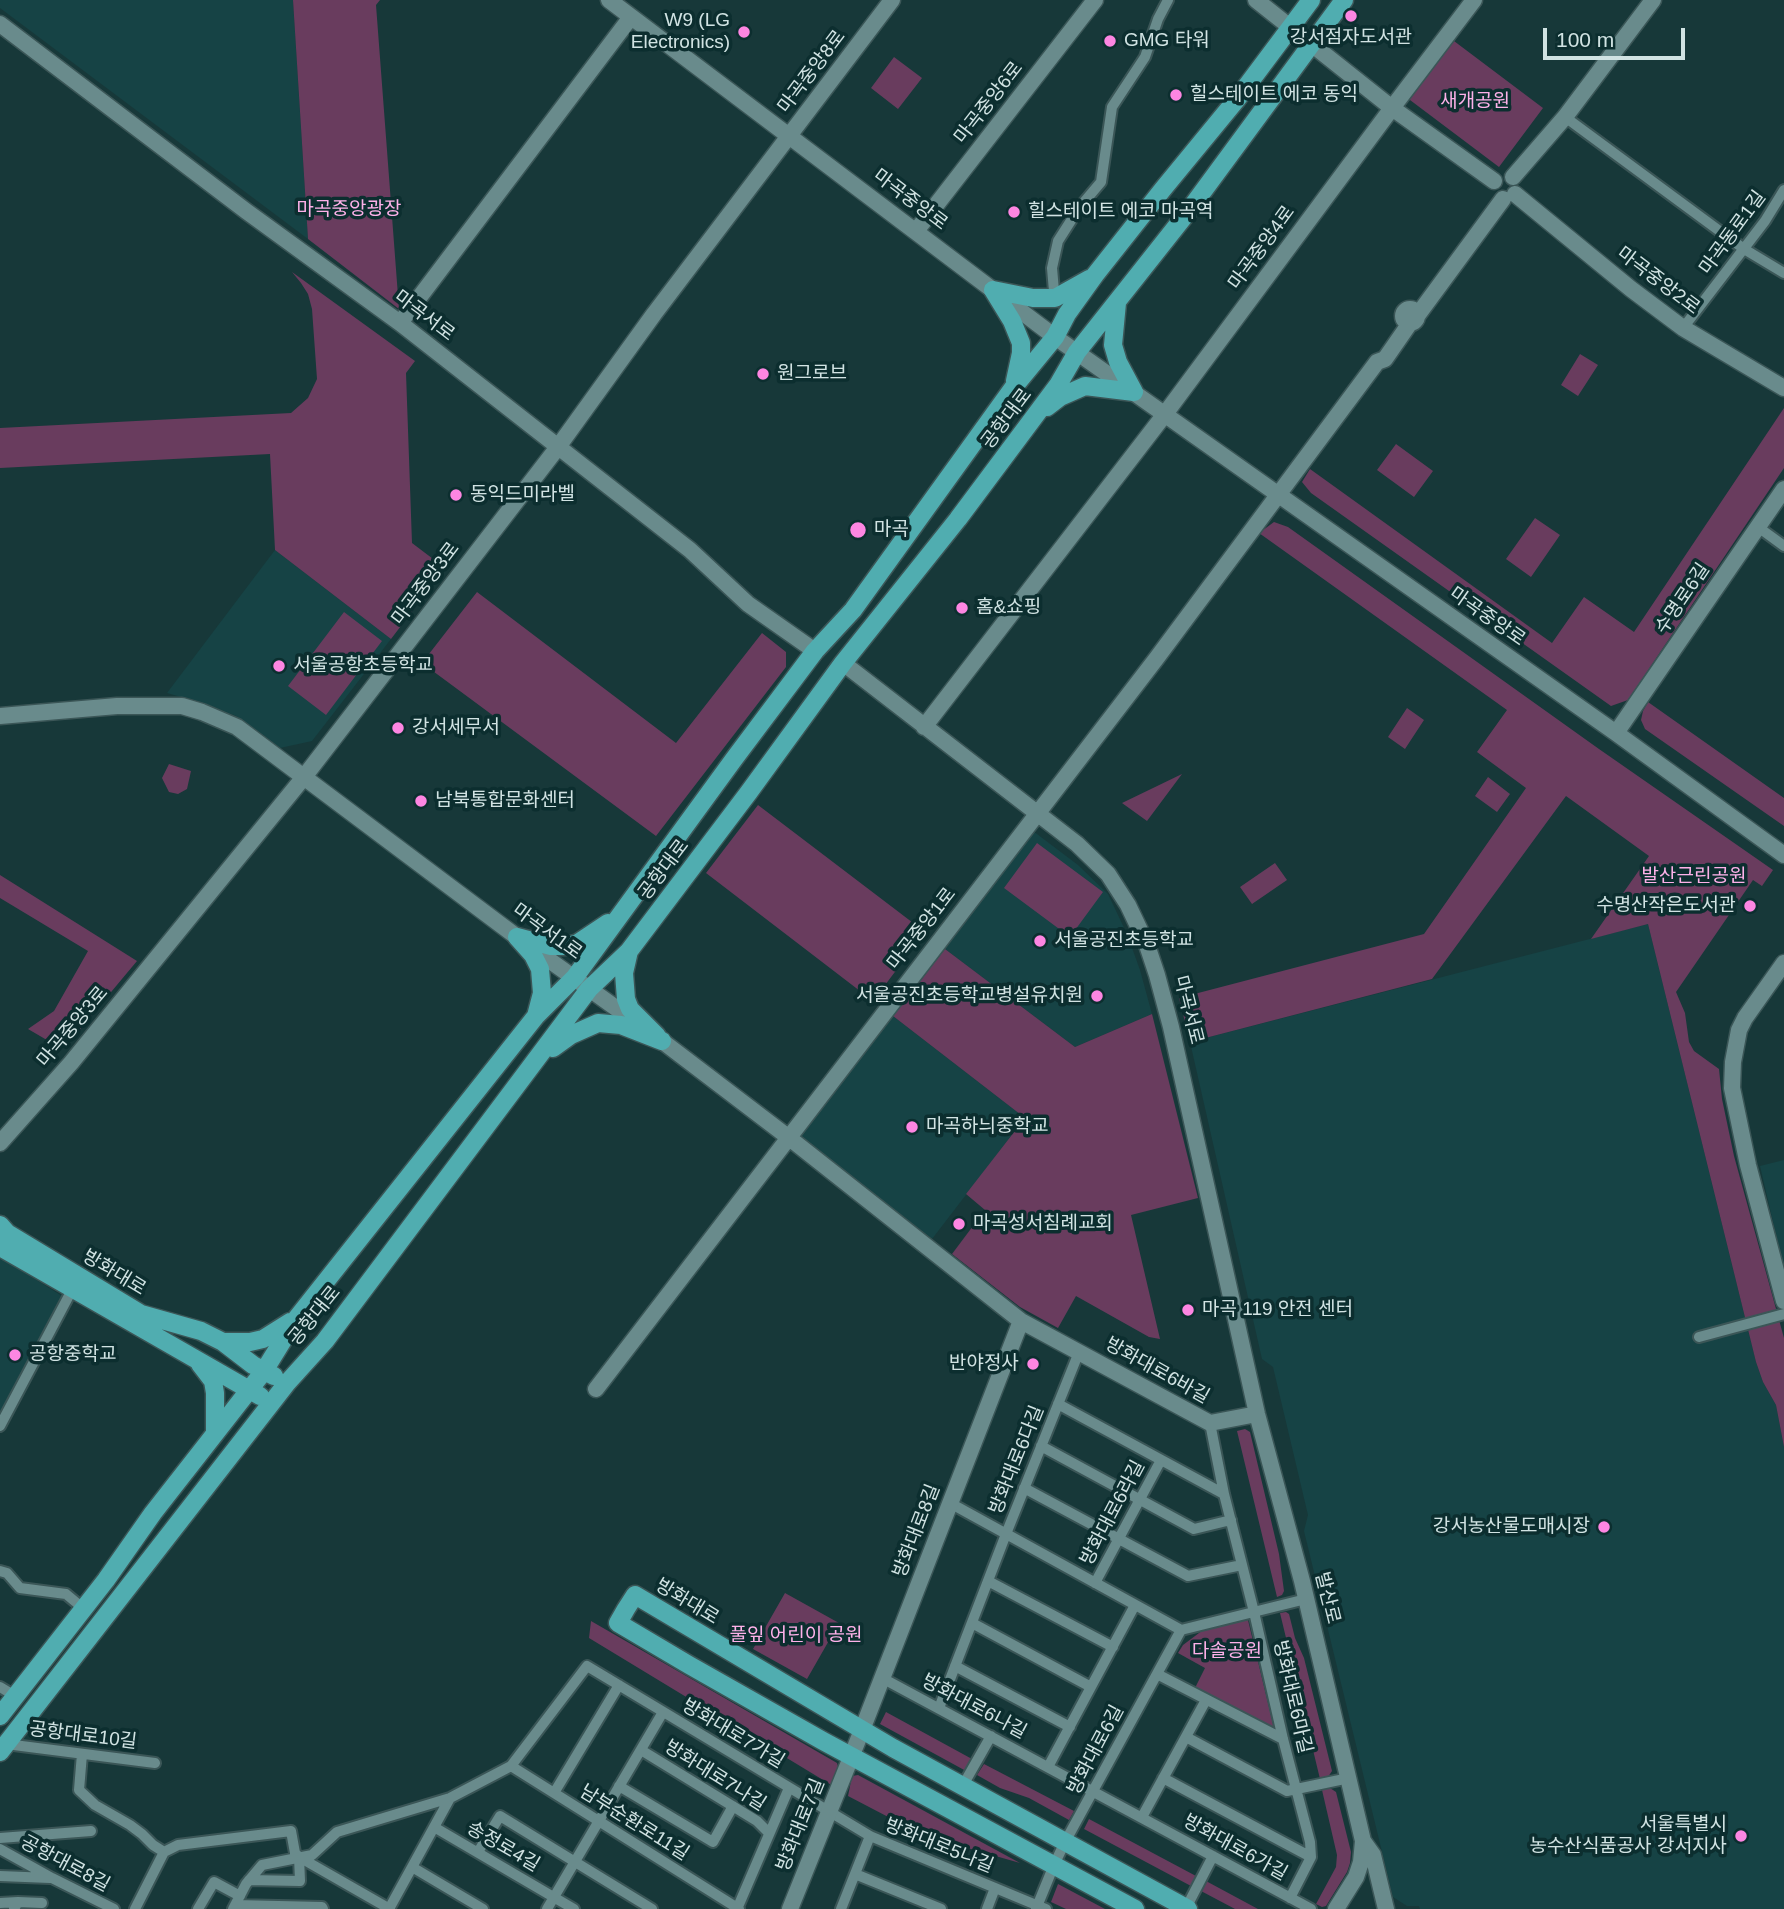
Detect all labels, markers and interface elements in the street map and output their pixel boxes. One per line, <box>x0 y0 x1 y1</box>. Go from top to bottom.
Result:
marker: 강서점자도서관 <box>1343 8 1359 24</box>
place label: W9 (LG Electronics) <box>631 10 730 54</box>
scale bar <box>1546 14 1688 58</box>
marker: W9 (LG Electronics) <box>736 24 752 40</box>
street label: 마곡중앙8로 <box>773 26 851 118</box>
place label: 강서점자도서관 <box>1290 27 1412 49</box>
text: 100 m <box>1556 28 1614 51</box>
place label: GMG 타워 <box>1124 30 1210 52</box>
marker: GMG 타워 <box>1102 33 1118 49</box>
street label: 마곡중앙6로 <box>950 57 1028 149</box>
place label: 힐스테이트 에코 동익 <box>1190 84 1358 106</box>
marker: 힐스테이트 에코 동익 <box>1168 87 1184 103</box>
park label: 새개공원 <box>1440 91 1510 113</box>
street label: 마곡중앙로 <box>868 165 952 235</box>
street label: 마곡동로1길 <box>1695 187 1771 279</box>
park label: 마곡중앙광장 <box>297 199 401 221</box>
place label: 힐스테이트 에코 마곡역 <box>1028 201 1213 223</box>
street label: 마곡중앙4로 <box>1224 202 1300 294</box>
marker: 힐스테이트 에코 마곡역 <box>1006 204 1022 220</box>
street label: 마곡중앙2로 <box>1612 242 1704 320</box>
street label: 마곡서로 <box>389 286 459 346</box>
place label: 원그로브 <box>777 363 847 385</box>
marker: 원그로브 <box>755 366 771 382</box>
street label: 공항대로 <box>977 384 1037 454</box>
place label: 동익드미라벨 <box>470 484 575 506</box>
marker: 동익드미라벨 <box>448 487 464 503</box>
place label: 마곡 <box>874 519 909 541</box>
marker: 마곡 <box>848 520 868 540</box>
street label: 마곡중앙3로 <box>387 538 465 630</box>
street label: 수명로6길 <box>1651 559 1715 639</box>
street label: 마곡중앙로 <box>1445 583 1529 651</box>
place label: 홈&쇼핑 <box>976 597 1041 619</box>
marker: 홈&쇼핑 <box>954 600 970 616</box>
place label: 서울공항초등학교 <box>293 655 433 677</box>
marker: 서울공항초등학교 <box>271 658 287 674</box>
place label: 강서세무서 <box>412 717 499 739</box>
marker: 강서세무서 <box>390 720 406 736</box>
place label: 남북통합문화센터 <box>435 790 575 812</box>
marker: 남북통합문화센터 <box>413 793 429 809</box>
street label: 공항대로 <box>634 835 694 905</box>
park label: 발산근린공원 <box>1642 866 1746 888</box>
street label: 마곡중앙1로 <box>883 883 961 975</box>
place label: 수명산작은도서관 <box>1596 895 1736 917</box>
marker: 수명산작은도서관 <box>1742 898 1758 914</box>
street label: 마곡서1로 <box>508 899 586 965</box>
place label: 서울공진초등학교 <box>1054 930 1194 952</box>
marker: 서울공진초등학교 <box>1032 933 1048 949</box>
street label: 마곡서로 <box>1168 973 1208 1047</box>
street label: 마곡중앙3로 <box>33 982 113 1072</box>
place label: 서울공진초등학교병설유치원 <box>856 985 1083 1007</box>
marker: 서울공진초등학교병설유치원 <box>1089 988 1105 1004</box>
place label: 마곡하늬중학교 <box>926 1116 1048 1138</box>
marker: 마곡하늬중학교 <box>904 1119 920 1135</box>
place label: 마곡성서침례교회 <box>973 1213 1113 1235</box>
marker: 마곡성서침례교회 <box>951 1216 967 1232</box>
street label: 방화대로 <box>78 1245 150 1301</box>
street label: 공항대로 <box>284 1282 346 1350</box>
place label: 마곡 119 안전 센터 <box>1202 1299 1353 1321</box>
marker: 마곡 119 안전 센터 <box>1180 1302 1196 1318</box>
street label: 방화대로6바길 <box>1101 1333 1213 1409</box>
place label: 공항중학교 <box>29 1344 116 1366</box>
marker: 공항중학교 <box>7 1347 23 1363</box>
place label: 반야정사 <box>949 1353 1019 1375</box>
marker: 반야정사 <box>1025 1356 1041 1372</box>
street label: 방화대로6다길 <box>985 1402 1049 1518</box>
street label: 방화대로6라길 <box>1076 1457 1150 1569</box>
street label: 방화대로8길 <box>889 1481 945 1581</box>
place label: 강서농산물도매시장 <box>1433 1516 1590 1538</box>
marker: 강서농산물도매시장 <box>1596 1519 1612 1535</box>
street label: 발산로 <box>1310 1570 1344 1626</box>
street label: 방화대로 <box>651 1574 723 1630</box>
park label: 풀잎 어린이 공원 <box>730 1625 862 1647</box>
street label: 방화대로6마길 <box>1268 1638 1316 1756</box>
park label: 다솔공원 <box>1192 1641 1262 1663</box>
street label: 방화대로6나길 <box>918 1670 1030 1744</box>
street label: 방화대로7가길 <box>678 1694 788 1774</box>
street label: 방화대로6길 <box>1063 1701 1129 1799</box>
street label: 공항대로10길 <box>28 1718 138 1754</box>
street label: 방화대로7나길 <box>660 1736 770 1816</box>
street label: 방화대로7길 <box>772 1775 830 1875</box>
street label: 남부순환로11길 <box>575 1780 693 1866</box>
street label: 방화대로6가길 <box>1179 1810 1291 1886</box>
street label: 방화대로5나길 <box>881 1814 997 1878</box>
place label: 서울특별시 농수산식품공사 강서지사 <box>1529 1814 1727 1858</box>
street label: 송정로4길 <box>462 1817 544 1877</box>
marker: 서울특별시 농수산식품공사 강서지사 <box>1733 1828 1749 1844</box>
street label: 공항대로8길 <box>16 1831 114 1897</box>

